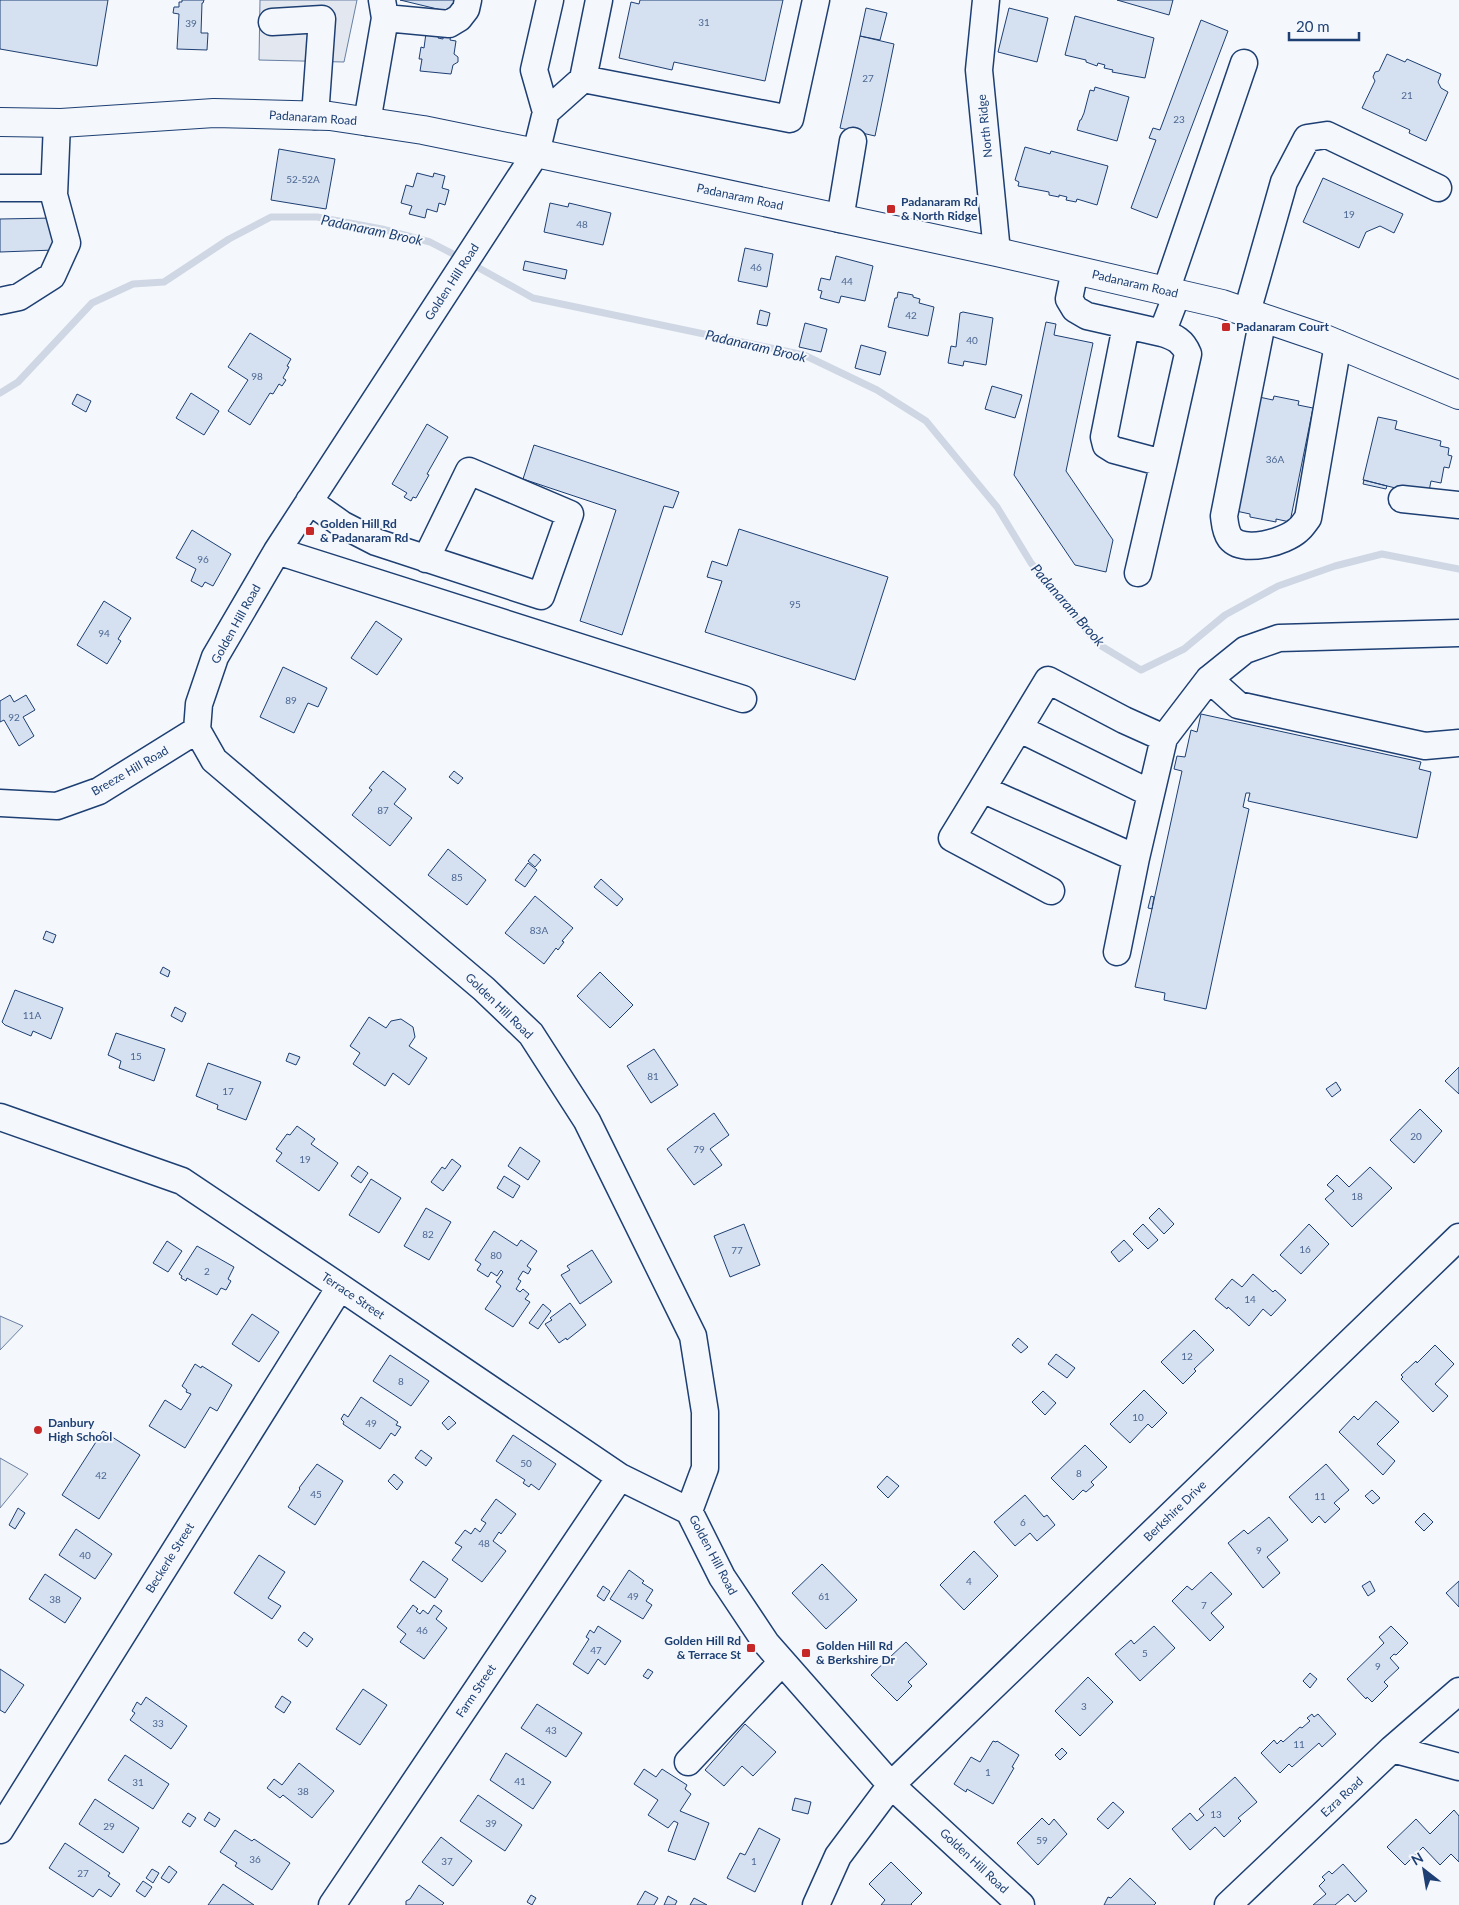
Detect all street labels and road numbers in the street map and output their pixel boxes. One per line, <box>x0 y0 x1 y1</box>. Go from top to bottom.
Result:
street label: North Ridge <box>974 94 995 159</box>
street label: Padanaram Road <box>269 107 358 128</box>
street label: Padanaram Road <box>695 180 785 213</box>
street label: Golden Hill Road <box>421 241 482 323</box>
street label: Padanaram Road <box>1090 266 1180 301</box>
street label: Golden Hill Road <box>208 581 264 666</box>
street label: Breeze Hill Road <box>89 742 171 799</box>
street label: Golden Hill Road <box>462 970 536 1042</box>
street label: Terrace Street <box>319 1269 388 1323</box>
street label: Berkshire Drive <box>1140 1477 1209 1544</box>
street label: Golden Hill Road <box>686 1512 741 1597</box>
street label: Beckerle Street <box>142 1519 198 1596</box>
street label: Farm Street <box>452 1661 499 1720</box>
street label: Ezra Road <box>1317 1773 1366 1820</box>
street label: Golden Hill Road <box>937 1825 1012 1896</box>

